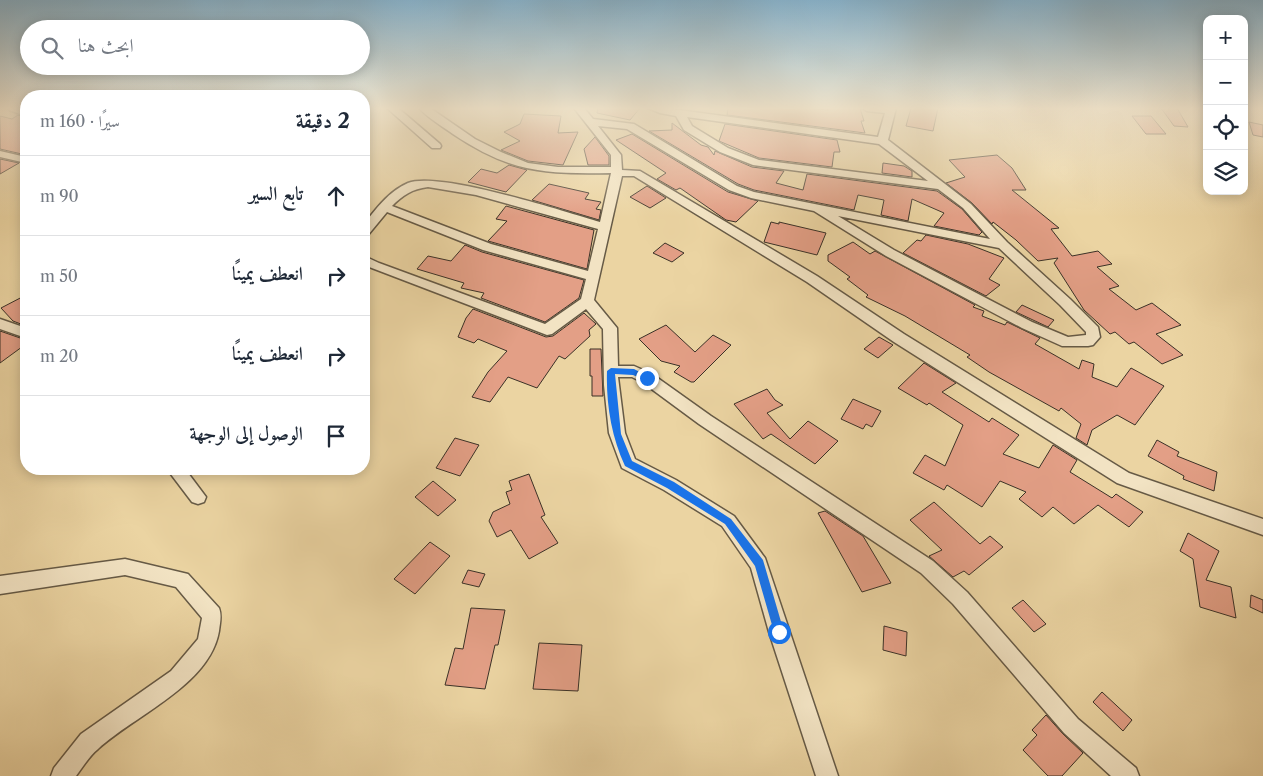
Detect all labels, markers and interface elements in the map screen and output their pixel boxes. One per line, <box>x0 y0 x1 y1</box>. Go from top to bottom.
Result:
map controls <box>1203 15 1248 195</box>
button: + <box>1203 15 1248 60</box>
search box <box>20 20 370 75</box>
icon: search <box>38 34 66 62</box>
text: ابحث هنا <box>78 34 134 57</box>
button: − <box>1203 60 1248 105</box>
button: locate <box>1203 105 1248 150</box>
text: 2 دقيقة <box>296 108 350 133</box>
text: سيرًا · 160 m <box>40 111 120 131</box>
button: layers <box>1203 150 1248 195</box>
text: تابع السير <box>249 182 303 205</box>
icon: ahead <box>322 182 350 210</box>
text: 90 m <box>40 186 79 206</box>
text: انعطف يمينًا <box>232 262 303 285</box>
icon: right <box>322 262 350 290</box>
text: 50 m <box>40 266 78 286</box>
text: انعطف يمينًا <box>232 342 303 365</box>
icon: right <box>322 342 350 370</box>
text: 20 m <box>40 346 79 366</box>
route end <box>636 367 659 390</box>
text: الوصول إلى الوجهة <box>189 422 303 445</box>
icon: arrive <box>322 422 350 450</box>
route start <box>768 621 791 644</box>

